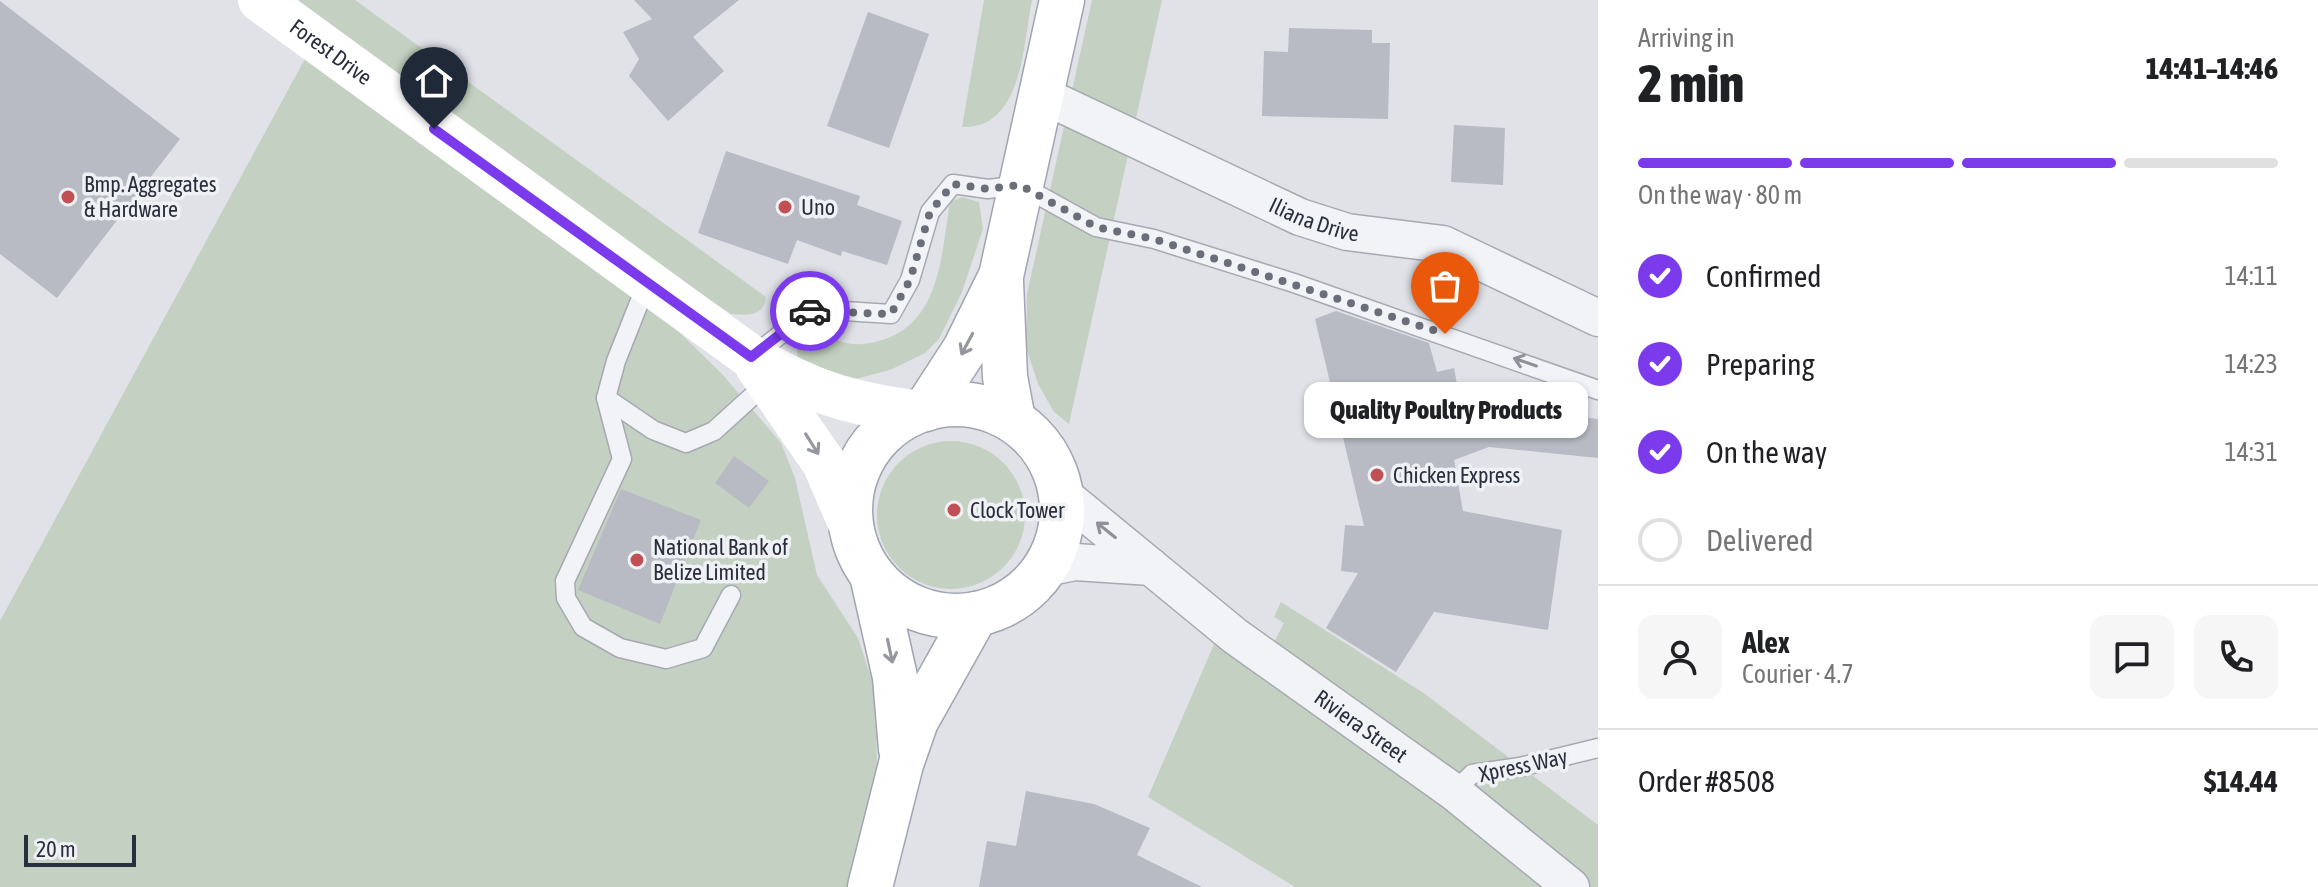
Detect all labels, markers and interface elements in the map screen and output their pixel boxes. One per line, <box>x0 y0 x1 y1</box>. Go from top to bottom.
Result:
street label: Forest Drive <box>285 13 377 90</box>
text: Arriving in <box>1638 23 1735 53</box>
pin <box>400 47 468 129</box>
text: 14:41–14:46 <box>2146 51 2278 85</box>
text: 2 min <box>1638 53 1744 113</box>
icon: home <box>412 59 456 103</box>
place label: Bmp. Aggregates & Hardware <box>84 171 217 222</box>
text: On the way · 80 m <box>1638 180 1802 210</box>
marker: Bmp. Aggregates & Hardware <box>59 188 77 206</box>
street label: Iliana Drive <box>1265 191 1360 246</box>
place label: Uno <box>801 194 835 220</box>
marker: Uno <box>776 198 794 216</box>
pin <box>1411 252 1479 334</box>
icon: check <box>1638 254 1682 298</box>
text: Confirmed <box>1706 259 1821 293</box>
text: 14:11 <box>2224 261 2278 291</box>
icon: bag <box>1423 264 1467 308</box>
courier <box>770 271 850 351</box>
icon: car <box>788 289 832 333</box>
one-way arrow <box>959 332 975 356</box>
icon: check <box>1638 342 1682 386</box>
text: Preparing <box>1706 347 1815 381</box>
text: 14:23 <box>2224 349 2278 379</box>
one-way arrow <box>1513 354 1538 368</box>
callout: Quality Poultry Products <box>1303 382 1587 438</box>
text: Quality Poultry Products <box>1330 395 1562 425</box>
icon: check <box>1638 430 1682 474</box>
one-way arrow <box>805 432 821 455</box>
text: On the way <box>1706 435 1827 469</box>
text: 14:31 <box>2224 437 2278 467</box>
place label: Chicken Express <box>1393 462 1521 488</box>
marker: Chicken Express <box>1368 466 1386 484</box>
place label: Clock Tower <box>970 497 1065 523</box>
marker: Clock Tower <box>945 501 963 519</box>
one-way arrow <box>1096 521 1117 538</box>
text: Delivered <box>1706 523 1814 557</box>
place label: National Bank of Belize Limited <box>653 534 788 585</box>
marker: National Bank of Belize Limited <box>628 551 646 569</box>
button: person <box>1638 615 1722 699</box>
button: chat <box>2090 615 2174 699</box>
button: phone <box>2194 615 2278 699</box>
text: Alex <box>1742 625 1790 659</box>
one-way arrow <box>883 638 898 663</box>
text: Courier · 4.7 <box>1742 659 1853 689</box>
street label: Riviera Street <box>1310 684 1413 768</box>
street label: Xpress Way <box>1476 743 1570 787</box>
text: Order #8508 <box>1638 764 1775 798</box>
text: $14.44 <box>2204 764 2278 798</box>
scale bar <box>24 831 136 867</box>
text: 20 m <box>36 836 76 862</box>

